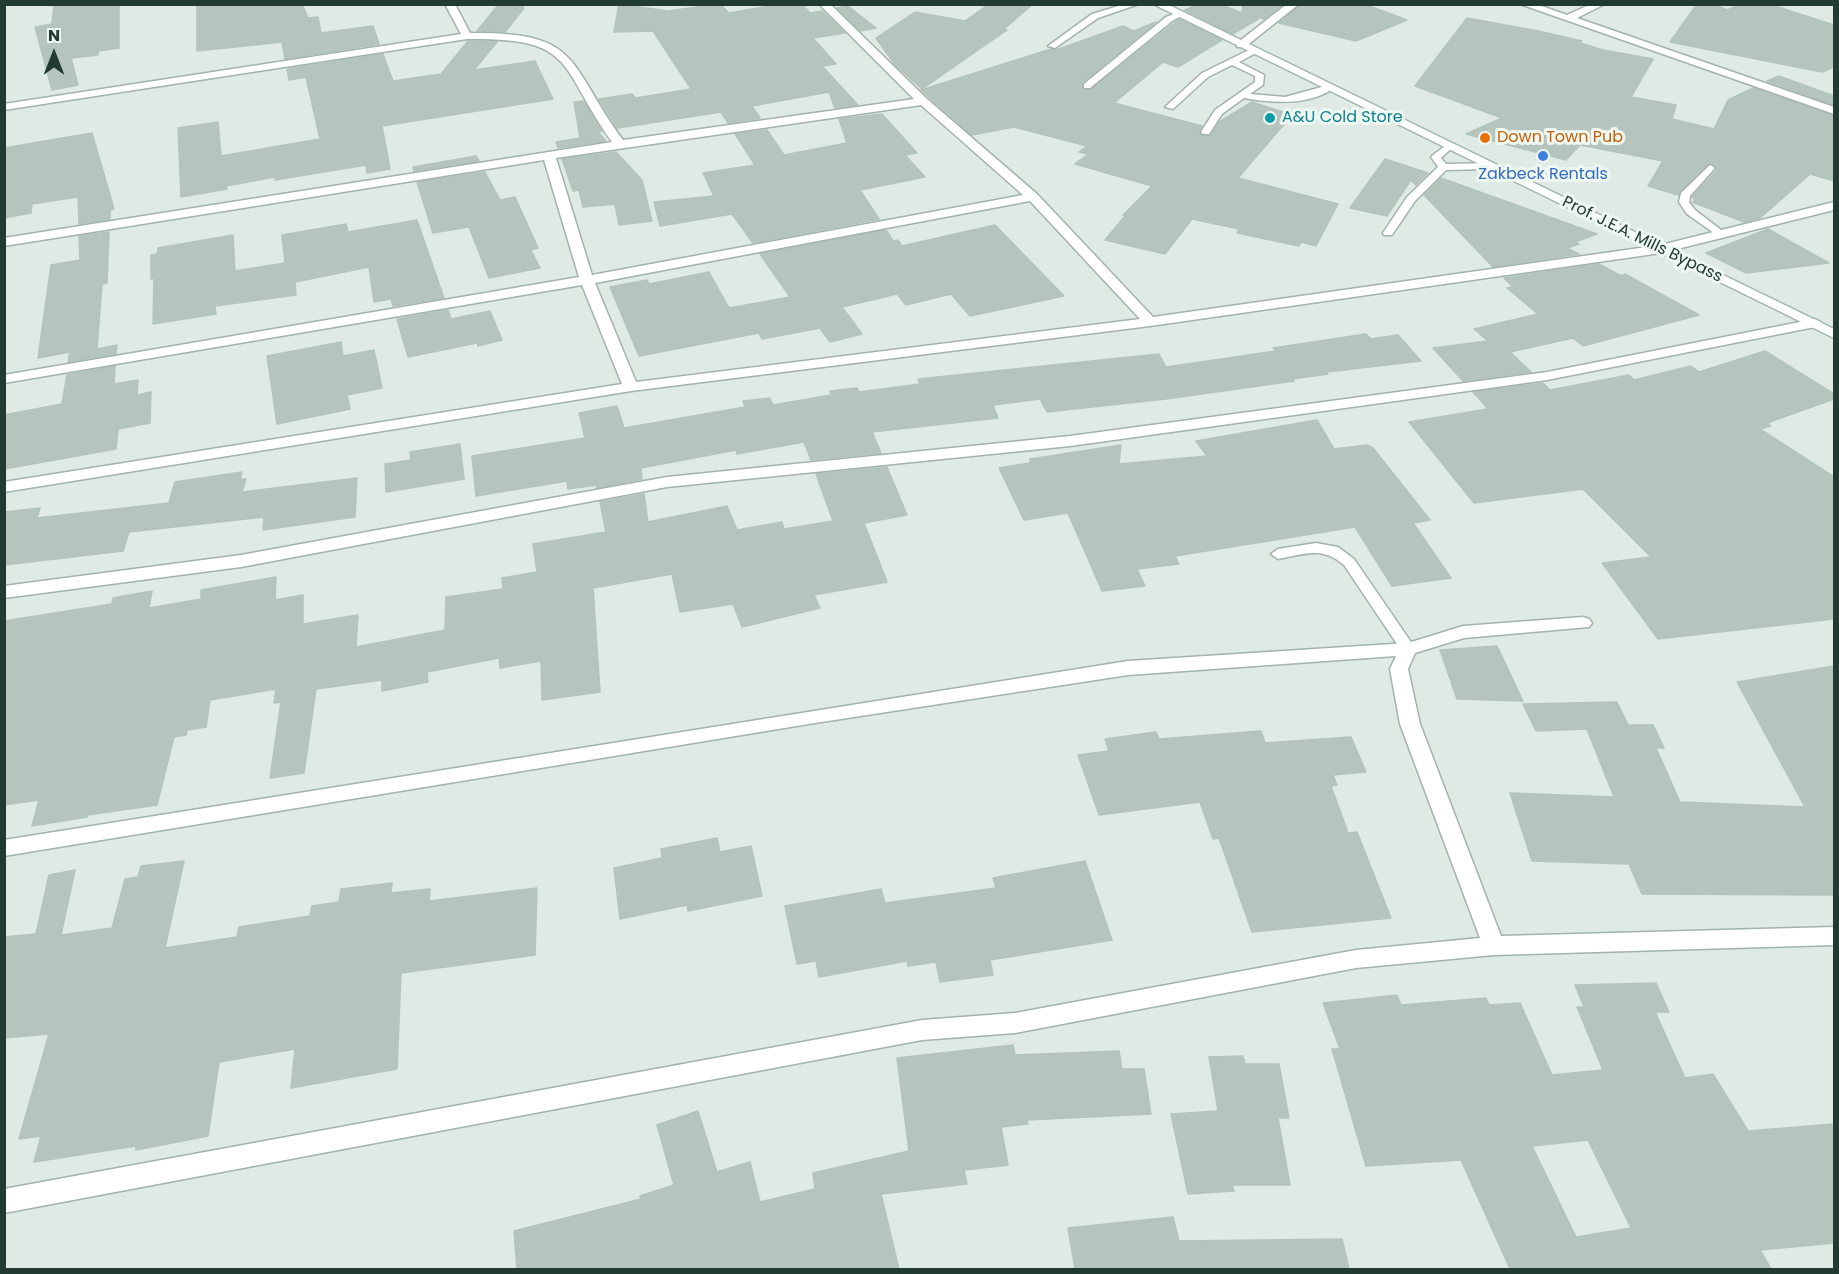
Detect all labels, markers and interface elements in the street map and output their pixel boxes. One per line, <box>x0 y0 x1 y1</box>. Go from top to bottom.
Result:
north arrow <box>24 24 84 84</box>
text: N <box>48 24 60 47</box>
place label: A&U Cold Store <box>1282 108 1403 128</box>
marker: A&U Cold Store <box>1263 111 1277 125</box>
place label: Down Town Pub <box>1497 128 1623 148</box>
marker: Down Town Pub <box>1478 131 1492 145</box>
marker: Zakbeck Rentals <box>1536 149 1550 163</box>
place label: Zakbeck Rentals <box>1478 165 1608 185</box>
street label: Prof. J.E.A. Mills Bypass <box>1559 193 1725 287</box>

